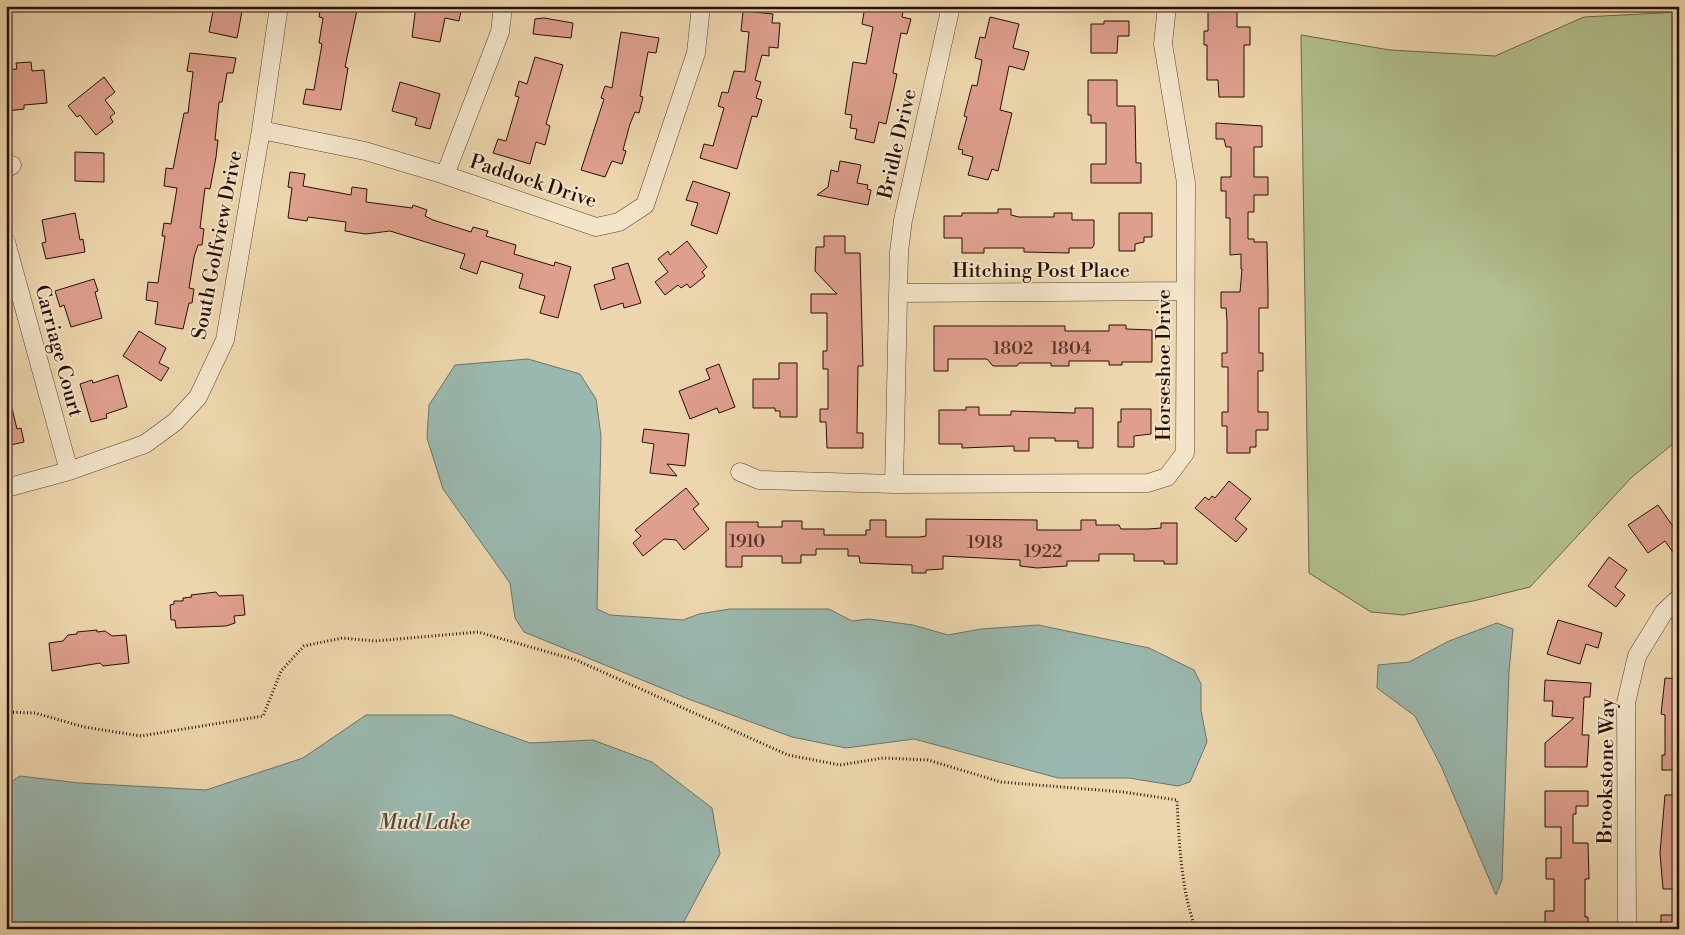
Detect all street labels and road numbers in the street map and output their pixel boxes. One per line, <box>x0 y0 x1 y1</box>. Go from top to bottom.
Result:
street label: Bridle Drive <box>873 87 923 202</box>
street label: South Golfview Drive <box>187 148 249 342</box>
street label: Paddock Drive <box>466 150 600 214</box>
street label: Hitching Post Place <box>952 259 1130 284</box>
street label: Carriage Court <box>28 282 88 420</box>
street label: Horseshoe Drive <box>1152 289 1177 441</box>
street label: Brookstone Way <box>1593 698 1621 845</box>

